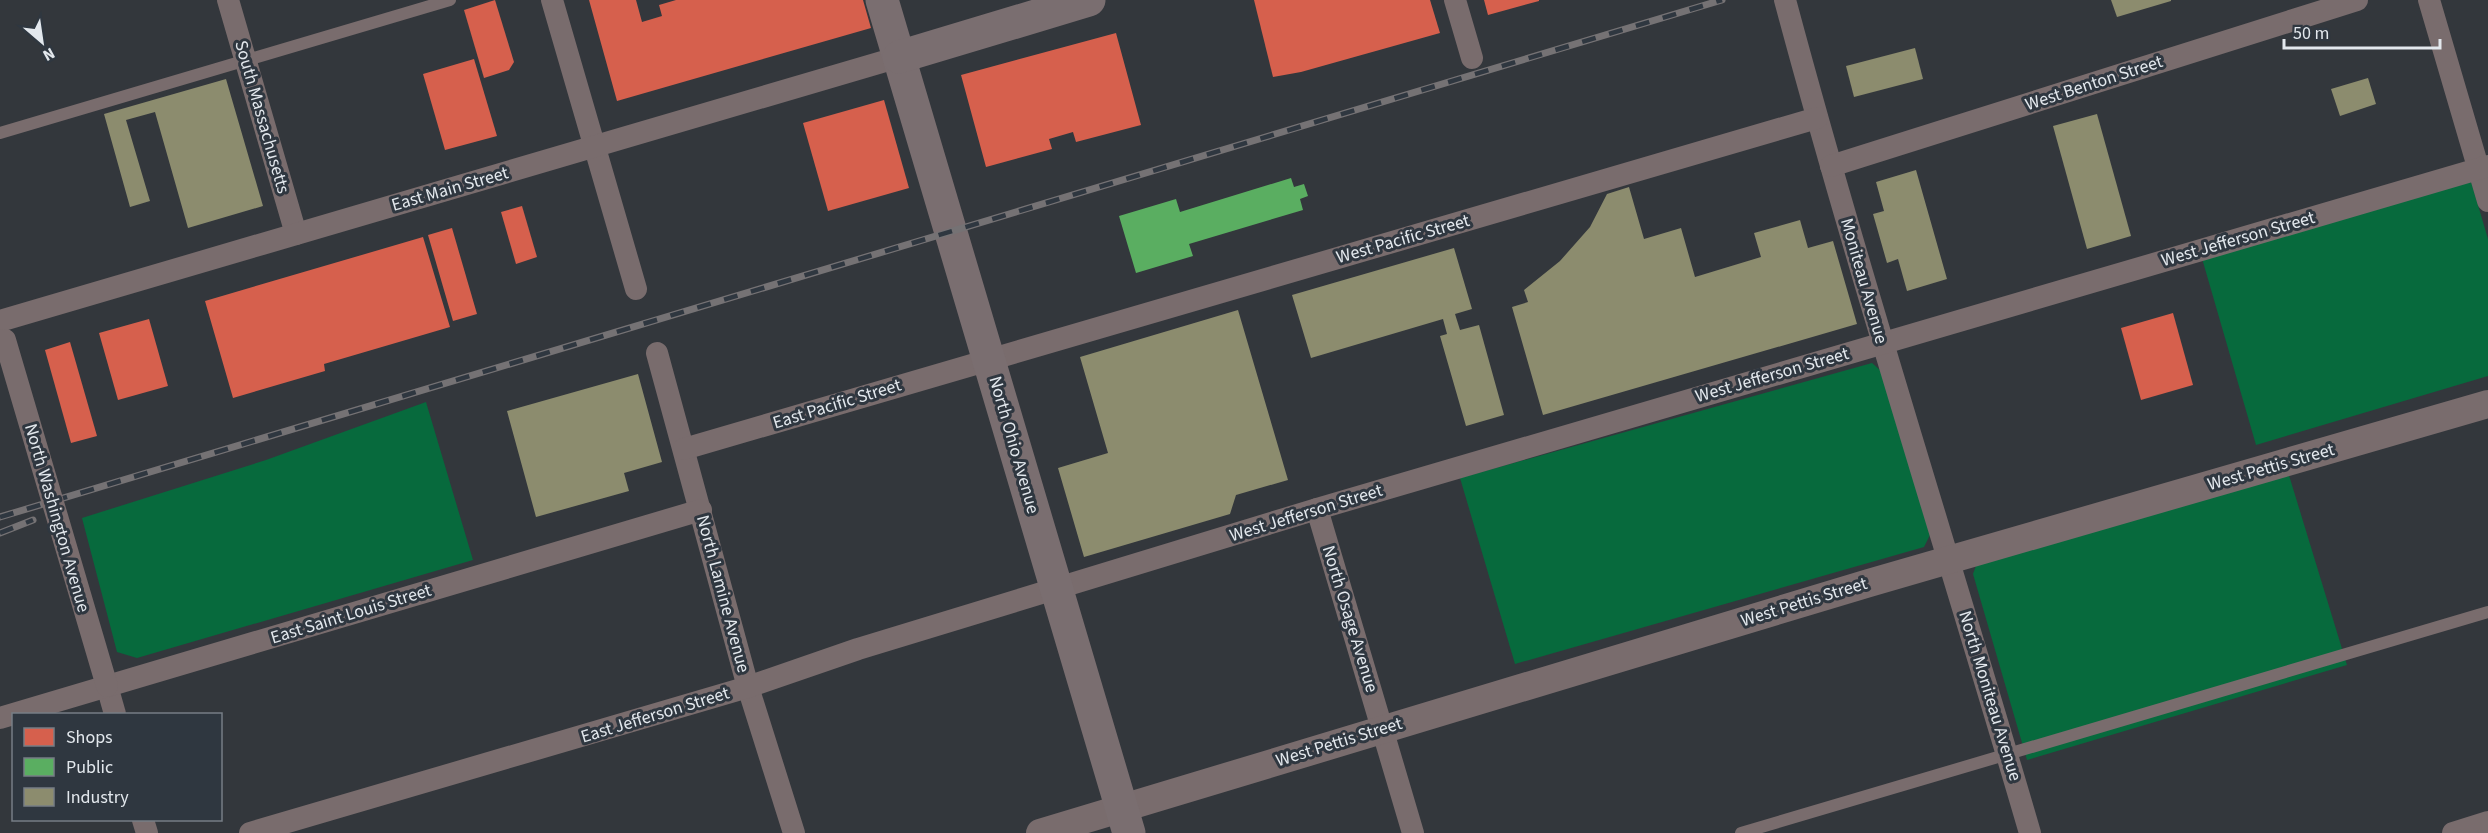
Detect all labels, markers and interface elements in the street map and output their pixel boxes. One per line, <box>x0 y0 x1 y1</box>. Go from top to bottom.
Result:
north arrow <box>12 12 72 72</box>
scale bar <box>2284 12 2440 50</box>
text: 50 m <box>2293 21 2329 46</box>
street label: South Massachusetts <box>228 38 296 196</box>
text: N <box>39 42 59 66</box>
street label: West Benton Street <box>2022 49 2166 117</box>
street label: East Main Street <box>389 160 511 218</box>
street label: West Jefferson Street <box>2158 205 2318 273</box>
street label: West Pacific Street <box>1333 208 1473 270</box>
street label: Moniteau Avenue <box>1834 215 1894 347</box>
street label: West Jefferson Street <box>1692 341 1852 409</box>
street label: East Pacific Street <box>770 373 904 435</box>
street label: North Ohio Avenue <box>982 373 1046 517</box>
street label: North Washington Avenue <box>18 421 96 615</box>
street label: West Pettis Street <box>2205 437 2337 497</box>
street label: West Jefferson Street <box>1227 478 1385 548</box>
street label: North Lamine Avenue <box>690 512 756 676</box>
street label: North Osage Avenue <box>1316 542 1384 696</box>
street label: West Pettis Street <box>1738 571 1870 633</box>
street label: East Saint Louis Street <box>268 578 434 650</box>
street label: North Moniteau Avenue <box>1952 608 2028 784</box>
street label: East Jefferson Street <box>578 681 732 749</box>
street label: West Pettis Street <box>1273 711 1405 773</box>
legend <box>12 713 222 821</box>
text: Shops <box>66 725 113 750</box>
text: Public <box>66 755 113 780</box>
text: Industry <box>66 785 129 810</box>

